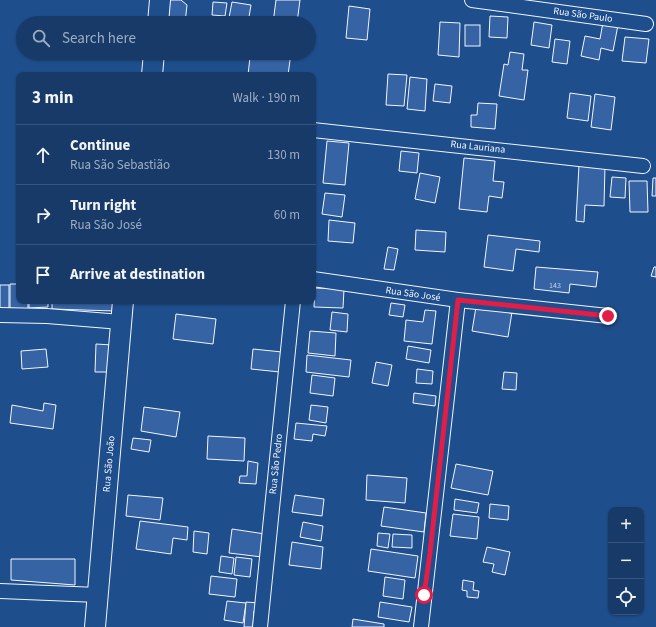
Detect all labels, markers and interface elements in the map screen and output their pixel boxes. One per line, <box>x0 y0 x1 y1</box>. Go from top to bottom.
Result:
street label: Rua São Paulo <box>552 4 614 26</box>
search box <box>16 16 316 60</box>
icon: search <box>30 27 52 49</box>
text: Search here <box>62 28 136 49</box>
text: 3 min <box>32 86 73 110</box>
text: Walk · 190 m <box>232 89 300 107</box>
text: Continue <box>70 135 130 156</box>
street label: Rua Lauriana <box>450 137 506 157</box>
icon: ahead <box>32 144 54 166</box>
text: 130 m <box>267 146 300 164</box>
text: Rua São Sebastião <box>70 156 170 174</box>
text: Turn right <box>70 195 136 216</box>
icon: right <box>32 204 54 226</box>
text: 60 m <box>274 206 300 224</box>
text: Rua São José <box>70 216 142 234</box>
icon: arrive <box>32 264 54 286</box>
text: Arrive at destination <box>70 264 205 285</box>
house number: 143 <box>549 280 561 291</box>
street label: Rua São José <box>385 283 441 305</box>
route end <box>599 307 617 325</box>
street label: Rua São Pedro <box>266 433 286 495</box>
street label: Rua São João <box>100 435 118 493</box>
map controls <box>608 507 644 615</box>
button: + <box>608 507 644 543</box>
button: − <box>608 543 644 579</box>
button: locate <box>608 579 644 615</box>
route start <box>415 586 433 604</box>

